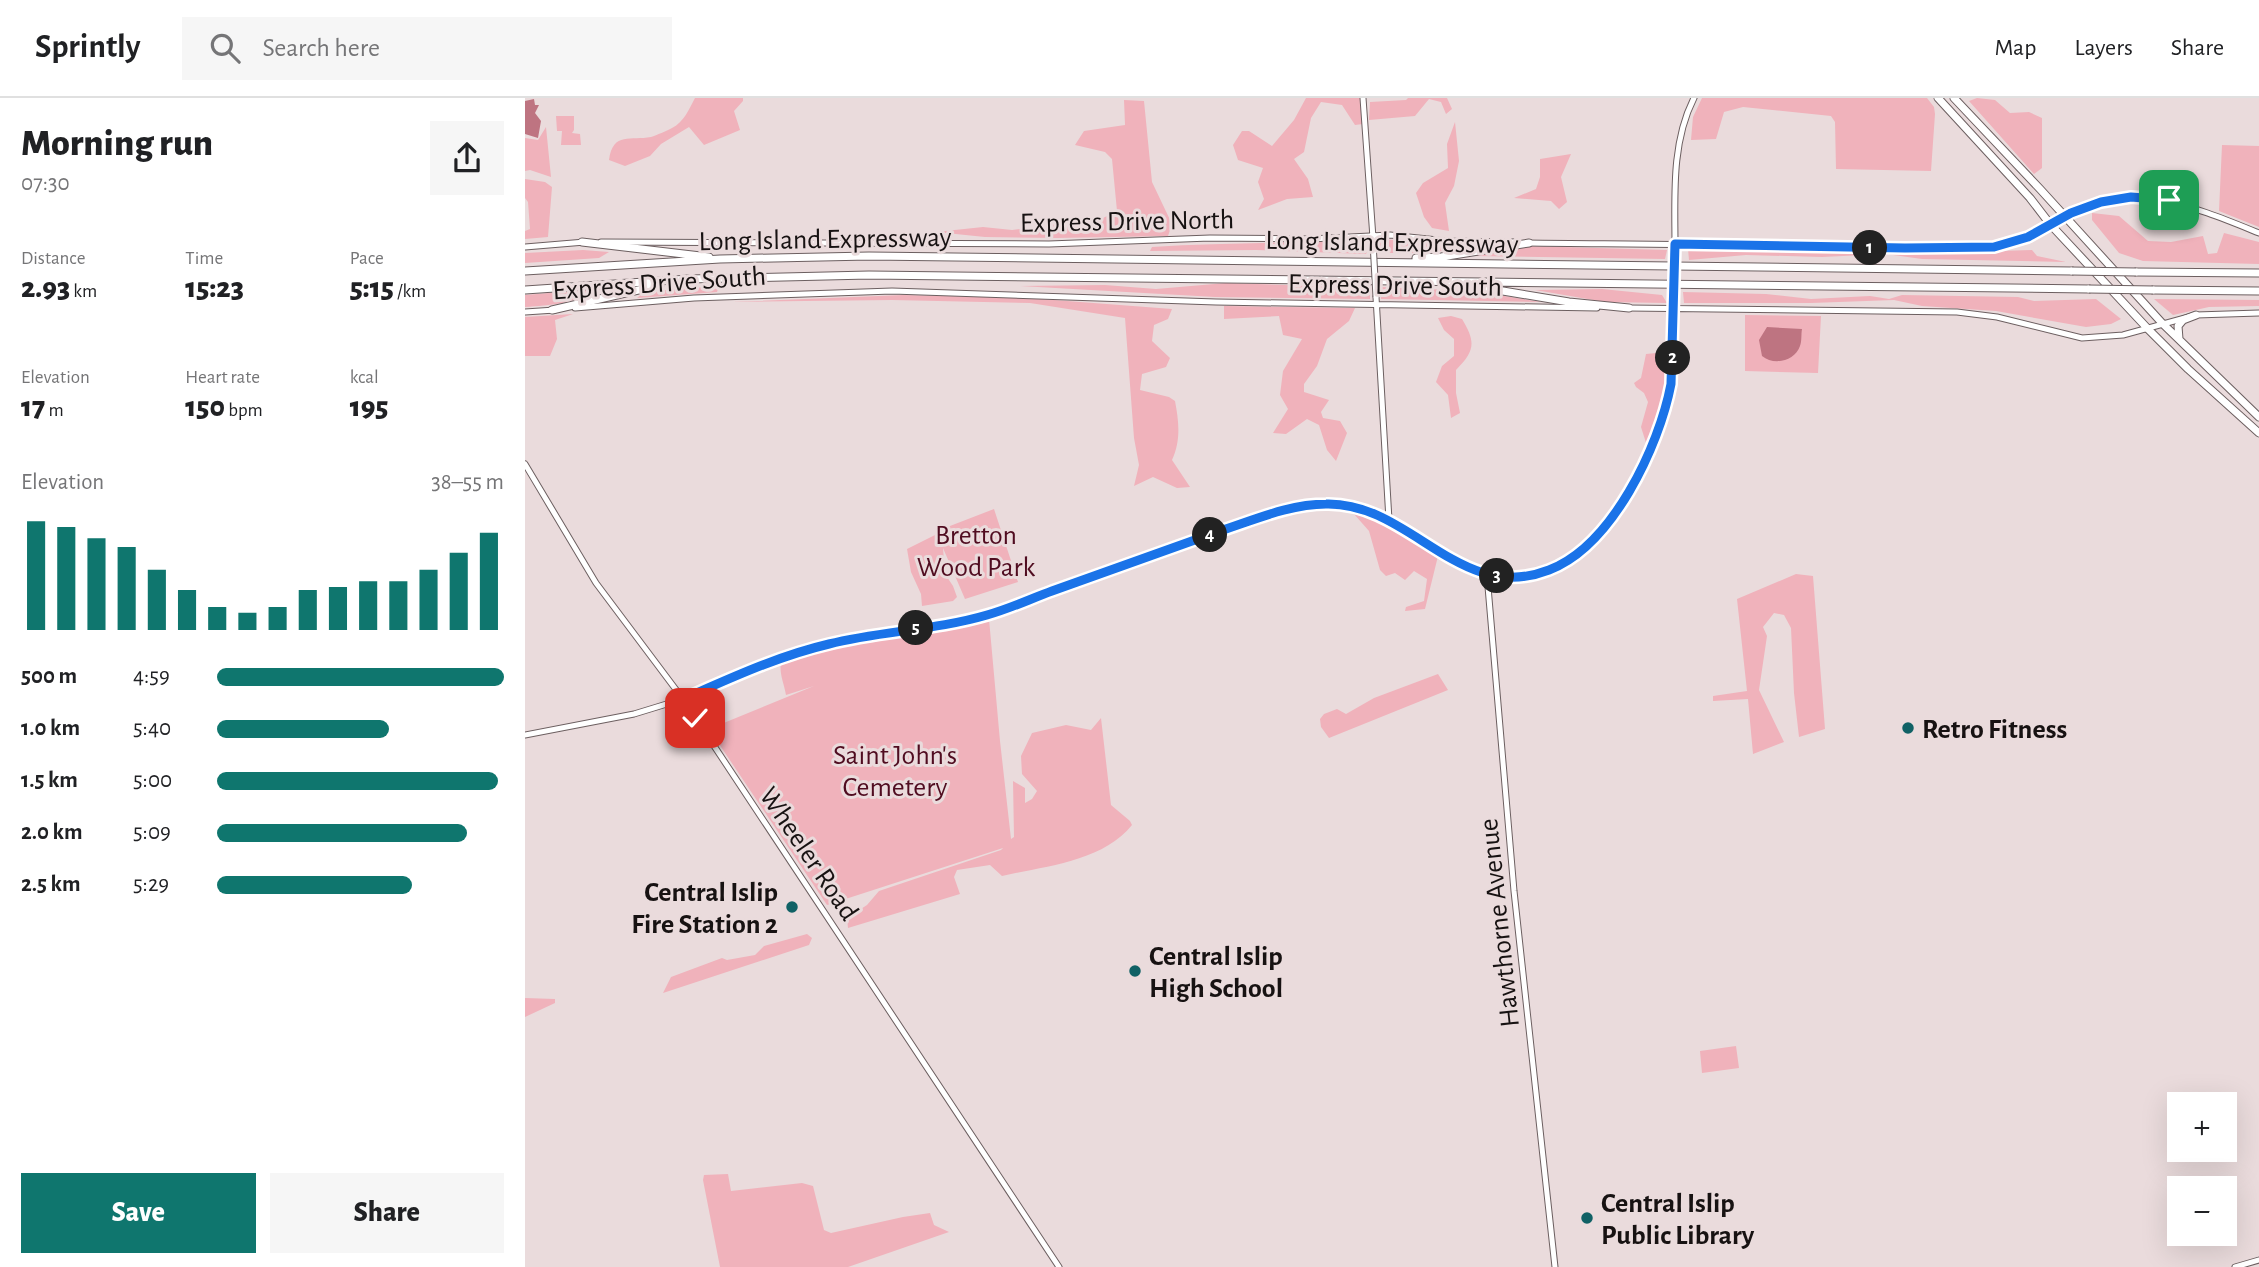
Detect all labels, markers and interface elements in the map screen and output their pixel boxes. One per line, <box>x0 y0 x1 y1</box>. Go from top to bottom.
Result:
search box <box>182 17 672 80</box>
icon: search <box>206 29 244 67</box>
text: Sprintly <box>35 31 140 64</box>
text: Search here <box>262 35 380 61</box>
text: Map <box>1994 36 2036 60</box>
text: Layers <box>2074 36 2133 60</box>
text: Share <box>2171 36 2224 60</box>
button: share <box>430 121 504 195</box>
text: Morning run <box>21 125 213 163</box>
pin <box>2139 170 2199 230</box>
text: 07:30 <box>21 172 70 195</box>
icon: arrive <box>2150 181 2188 219</box>
street label: Express Drive North <box>1020 206 1234 238</box>
street label: Long Island Expressway <box>698 224 952 256</box>
street label: Long Island Expressway <box>1265 227 1519 259</box>
pin: 1 <box>1853 230 1887 266</box>
text: 1 <box>1866 238 1873 257</box>
text: Distance <box>21 249 85 268</box>
text: Time <box>185 249 223 268</box>
text: Pace <box>350 249 384 268</box>
street label: Express Drive South <box>551 263 767 305</box>
street label: Express Drive South <box>1288 270 1502 302</box>
text: 2.93 <box>21 273 70 303</box>
text: 15:23 <box>185 273 244 303</box>
text: 5:15 <box>350 273 394 303</box>
text: km <box>70 282 97 301</box>
text: /km <box>394 282 426 301</box>
pin: 2 <box>1655 341 1691 376</box>
text: 2 <box>1668 348 1677 367</box>
text: Elevation <box>21 368 90 387</box>
text: Heart rate <box>185 368 260 387</box>
text: kcal <box>350 368 379 387</box>
text: 17 <box>21 392 45 422</box>
text: 150 <box>185 392 225 422</box>
text: 195 <box>350 392 389 422</box>
text: m <box>45 401 64 420</box>
text: bpm <box>225 401 263 420</box>
text: Elevation <box>21 471 104 494</box>
text: 38–55 m <box>431 471 504 494</box>
pin: 4 <box>1193 518 1227 552</box>
park label: Bretton Wood Park <box>917 522 1036 582</box>
text: 4 <box>1205 525 1214 544</box>
pin: 3 <box>1479 559 1515 594</box>
text: 3 <box>1492 566 1501 585</box>
pin: 5 <box>899 610 933 646</box>
text: 5 <box>911 618 920 637</box>
text: 500 m <box>21 665 77 688</box>
text: 4:59 <box>133 665 170 688</box>
pin <box>665 688 725 748</box>
icon: check <box>676 699 714 737</box>
place label: Retro Fitness <box>1922 716 2067 744</box>
text: 1.0 km <box>21 717 80 740</box>
text: 5:40 <box>133 717 171 740</box>
marker: Retro Fitness <box>1900 720 1916 736</box>
park label: Saint John's Cemetery <box>833 742 957 802</box>
text: 1.5 km <box>21 769 78 792</box>
text: 5:00 <box>133 769 172 792</box>
street label: Wheeler Road <box>754 782 863 926</box>
street label: Hawthorne Avenue <box>1475 817 1525 1029</box>
text: 2.0 km <box>21 821 83 844</box>
text: 5:09 <box>133 821 171 844</box>
text: 2.5 km <box>21 873 80 896</box>
text: 5:29 <box>133 873 169 896</box>
place label: Central Islip Fire Station 2 <box>631 879 778 939</box>
marker: Central Islip Fire Station 2 <box>784 899 800 915</box>
place label: Central Islip High School <box>1149 943 1283 1003</box>
marker: Central Islip High School <box>1127 963 1143 979</box>
map controls <box>2167 1092 2237 1246</box>
button: + <box>2167 1092 2237 1162</box>
button: Save <box>21 1173 256 1253</box>
button: Share <box>270 1173 504 1253</box>
button: − <box>2167 1176 2237 1246</box>
place label: Central Islip Public Library <box>1601 1190 1755 1250</box>
marker: Central Islip Public Library <box>1579 1210 1595 1226</box>

